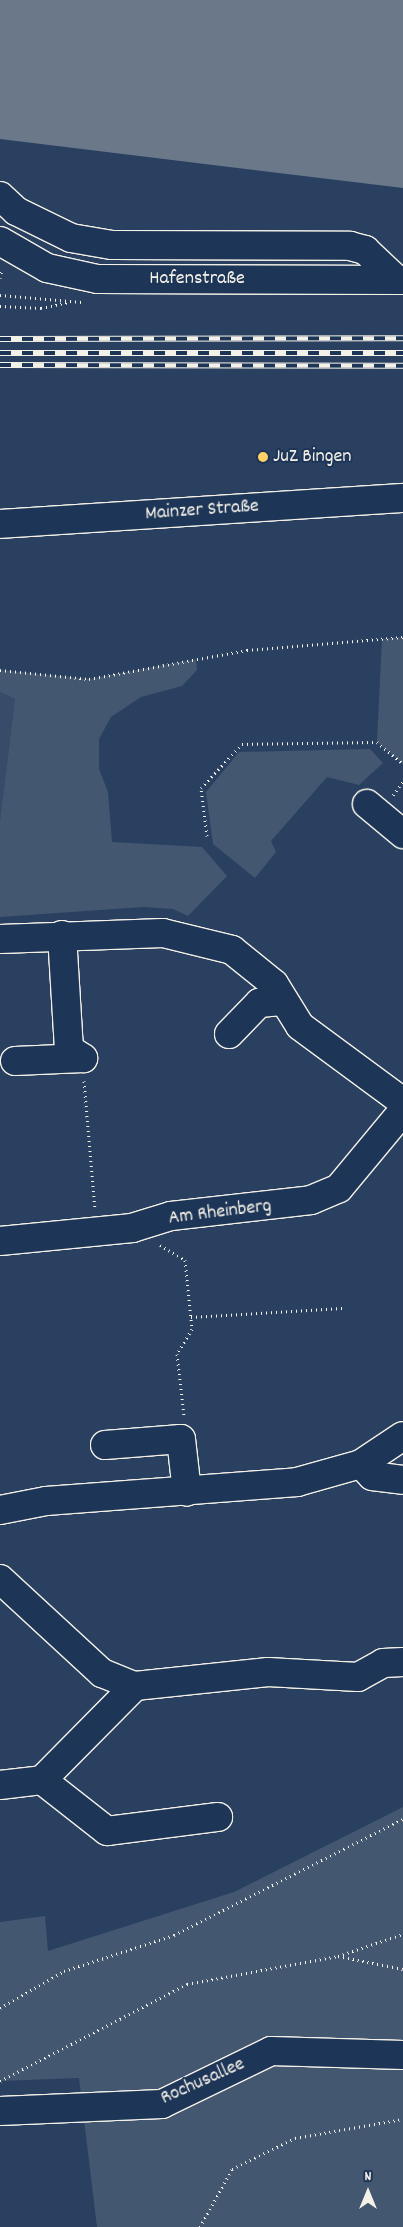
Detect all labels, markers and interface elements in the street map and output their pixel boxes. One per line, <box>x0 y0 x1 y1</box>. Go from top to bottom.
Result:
street label: Hafenstraße <box>149 267 245 291</box>
place label: JuZ Bingen <box>273 445 351 469</box>
marker: JuZ Bingen <box>257 451 269 463</box>
street label: Mainzer Straße <box>144 495 260 527</box>
street label: Am Rheinberg <box>167 1195 273 1231</box>
street label: Rochusallee <box>157 2053 249 2111</box>
north arrow <box>343 2167 393 2217</box>
text: N <box>365 2167 371 2187</box>

